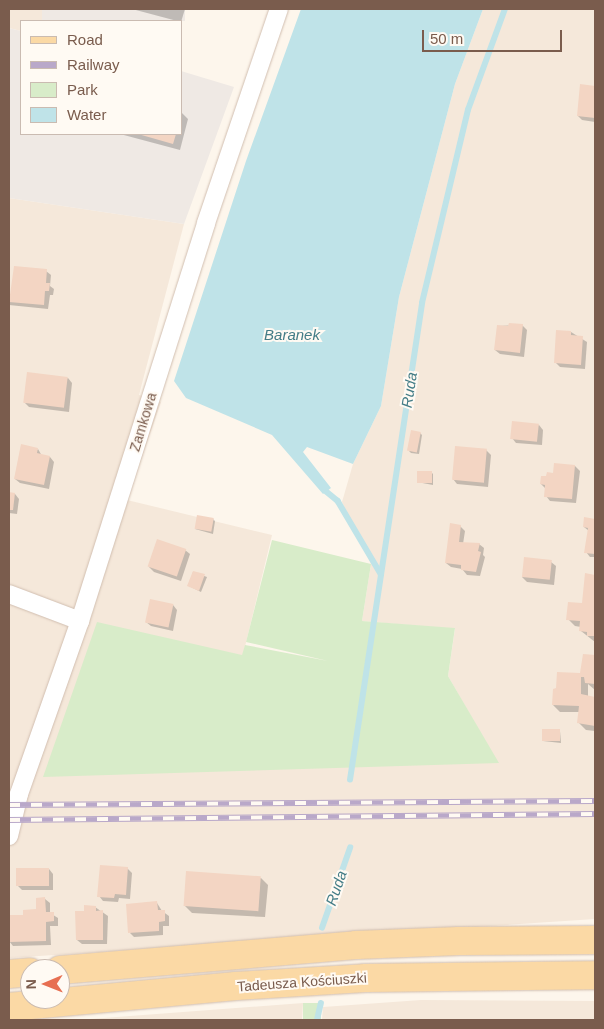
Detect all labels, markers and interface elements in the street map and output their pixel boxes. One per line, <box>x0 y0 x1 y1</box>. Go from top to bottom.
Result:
legend <box>20 20 182 135</box>
scale bar <box>424 20 564 52</box>
text: 50 m <box>430 30 463 47</box>
text: Road <box>67 31 103 48</box>
text: Railway <box>67 56 120 73</box>
text: Park <box>67 81 98 98</box>
text: Water <box>67 106 106 123</box>
water label: Baranek <box>264 326 320 344</box>
water label: Ruda <box>397 371 421 409</box>
street label: Zamkowa <box>126 391 160 453</box>
water label: Ruda <box>322 868 350 908</box>
north arrow <box>20 959 70 1009</box>
street label: Tadeusza Kościuszki <box>237 969 367 995</box>
text: N <box>23 979 39 989</box>

